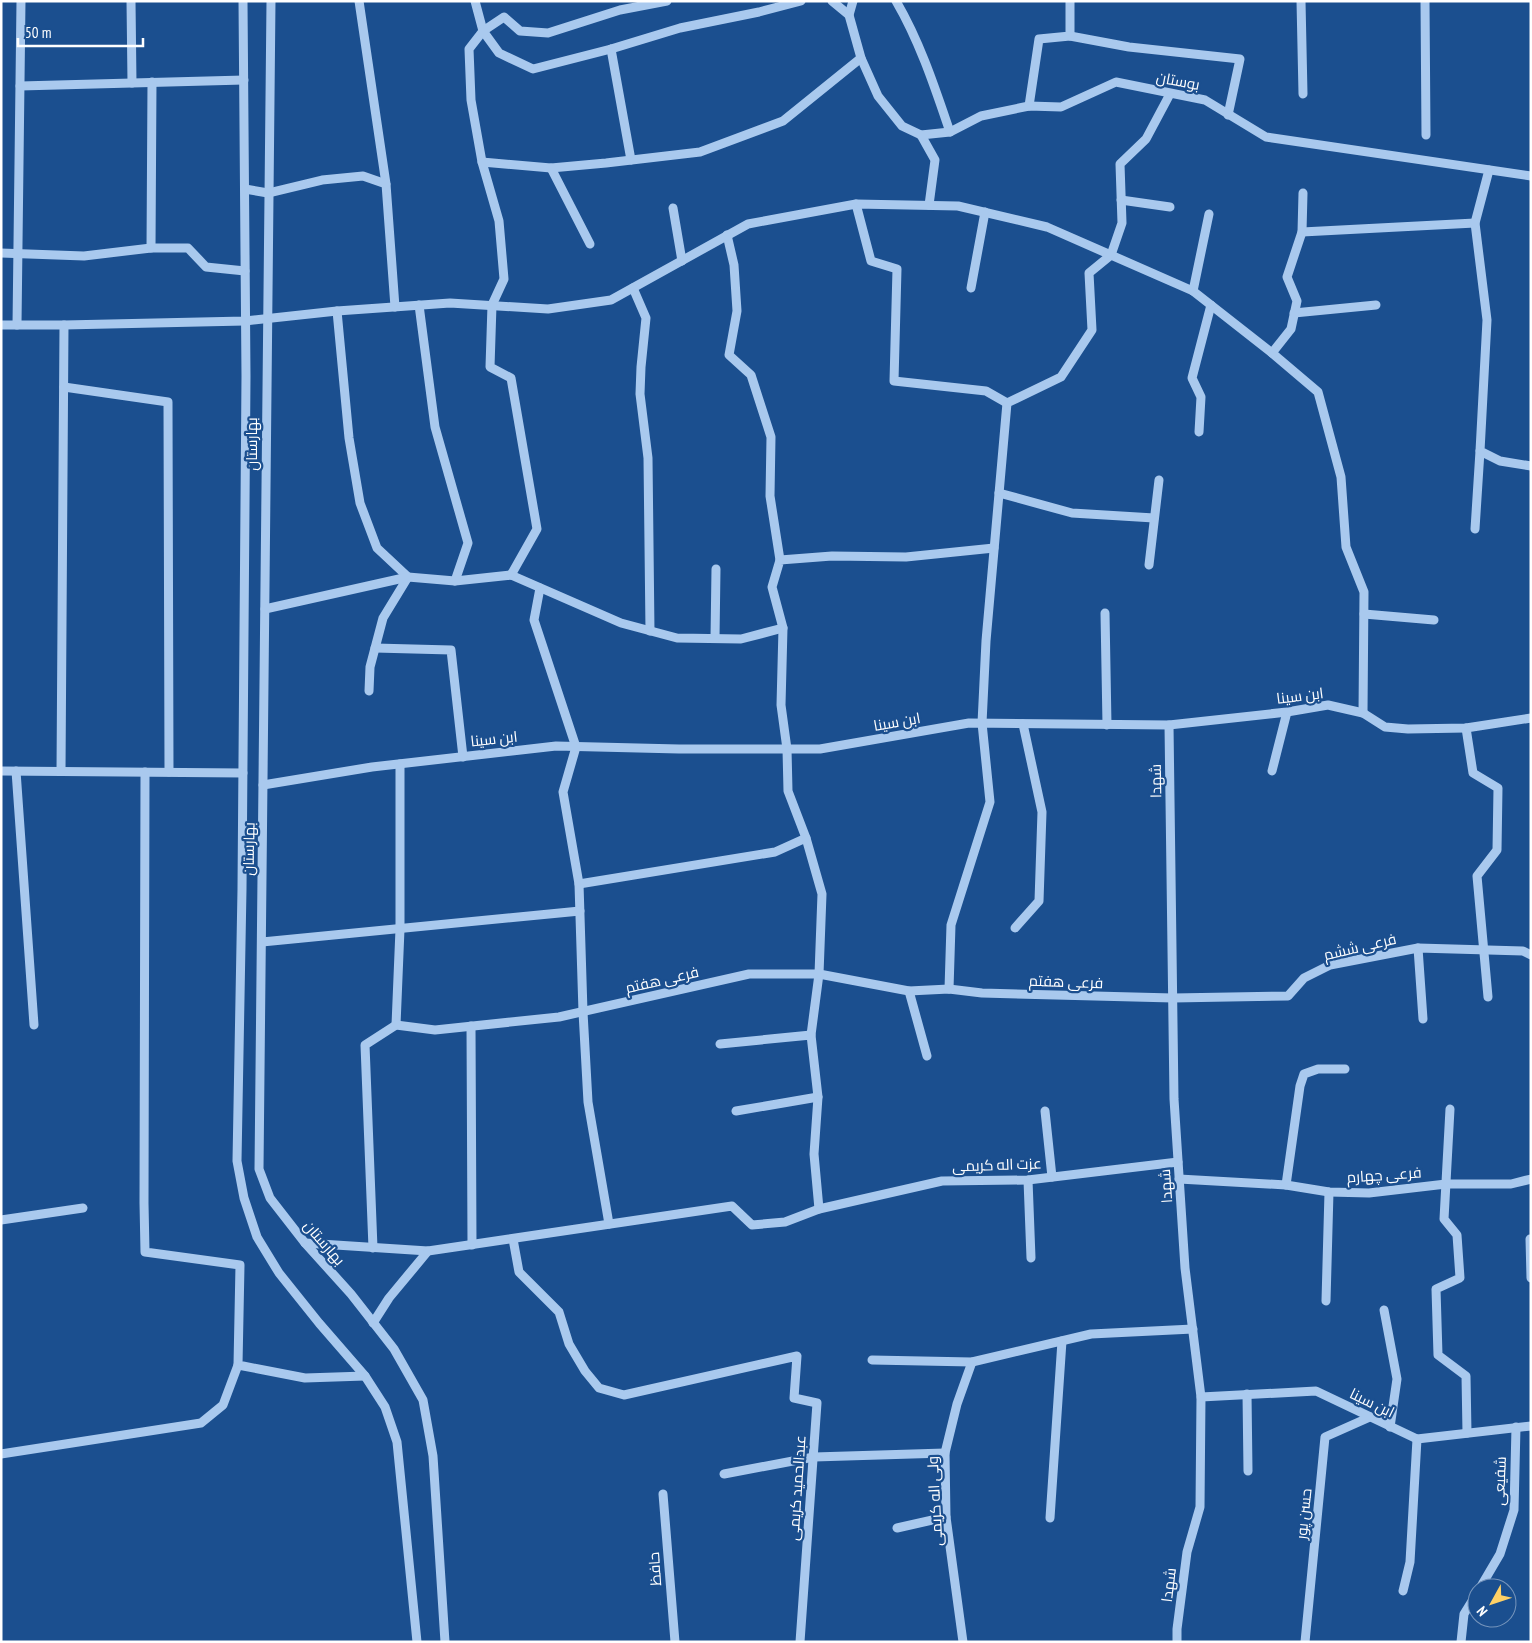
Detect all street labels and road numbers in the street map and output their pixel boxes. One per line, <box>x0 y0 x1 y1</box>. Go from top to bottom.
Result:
street label: بوستان <box>1155 67 1201 95</box>
street label: بهارستان <box>242 417 262 471</box>
street label: ابن سینا <box>1275 683 1325 709</box>
street label: ابن سینا <box>872 708 922 736</box>
street label: ابن سینا <box>469 727 519 751</box>
street label: شهدا <box>1146 764 1166 798</box>
street label: بهارستان <box>239 822 259 876</box>
street label: فرعی ششم <box>1322 929 1398 965</box>
street label: فرعی هفتم <box>623 962 701 998</box>
street label: فرعی هفتم <box>1028 971 1104 993</box>
street label: عزت اله کریمی <box>952 1153 1042 1177</box>
street label: فرعی چهارم <box>1346 1162 1422 1188</box>
street label: شهدا <box>1155 1168 1177 1204</box>
street label: بهارستان <box>299 1216 349 1270</box>
street label: ابن سینا <box>1346 1384 1398 1422</box>
street label: عبدالحمید کریمی <box>783 1435 811 1541</box>
street label: ولی اله کریمی <box>923 1456 947 1546</box>
street label: شفیعی <box>1489 1456 1511 1506</box>
street label: حسن پور <box>1291 1487 1317 1542</box>
street label: حافظ <box>644 1552 665 1587</box>
street label: شهدا <box>1157 1567 1181 1603</box>

